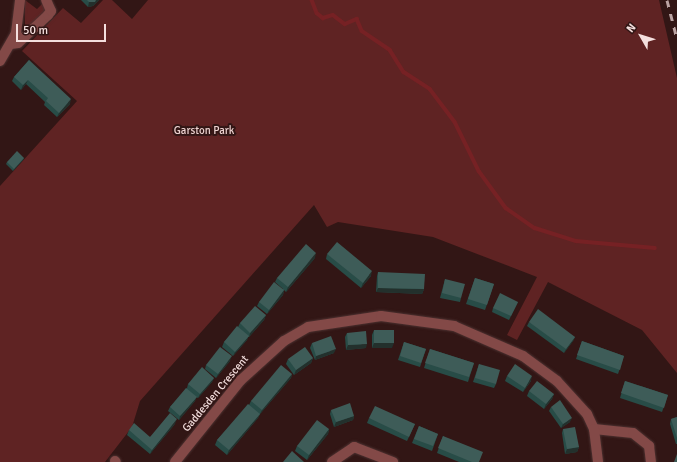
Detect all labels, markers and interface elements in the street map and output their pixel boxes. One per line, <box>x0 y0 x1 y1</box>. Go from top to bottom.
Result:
scale bar <box>18 16 108 42</box>
north arrow <box>621 16 661 56</box>
text: N <box>624 21 639 35</box>
text: 50 m <box>23 23 48 38</box>
park label: Garston Park <box>174 124 234 138</box>
street label: Gaddesden Crescent <box>180 353 252 435</box>

